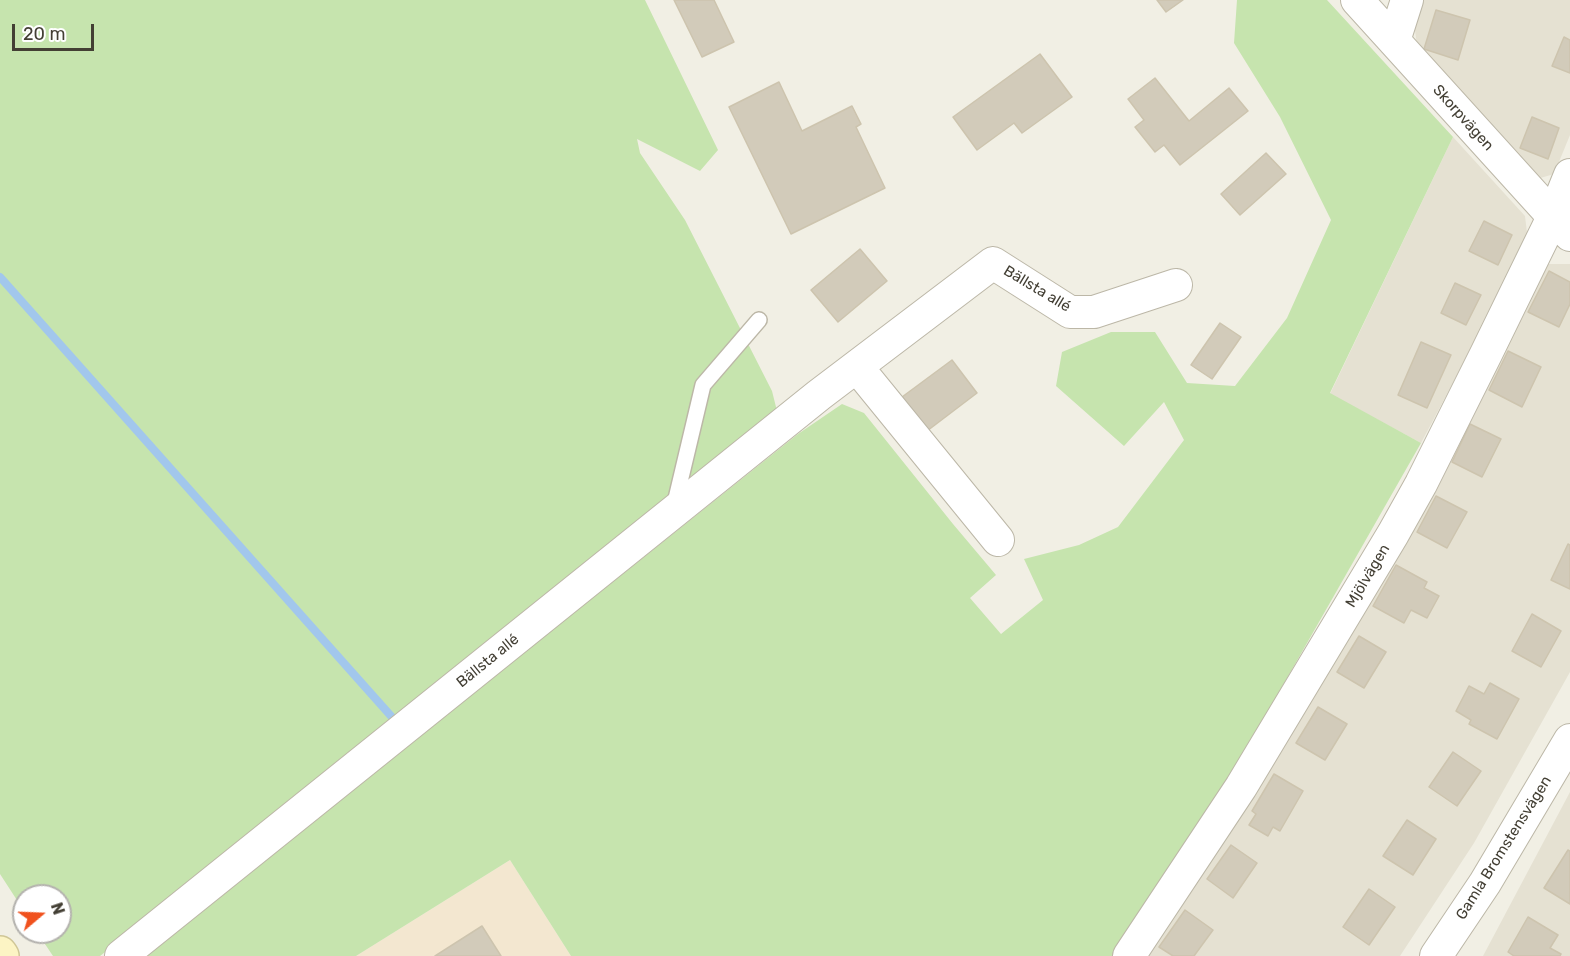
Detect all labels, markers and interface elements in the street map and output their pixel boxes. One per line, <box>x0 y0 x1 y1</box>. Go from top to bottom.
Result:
scale bar <box>15 12 98 50</box>
text: 20 m <box>23 23 65 45</box>
street label: Skorpvägen <box>1429 81 1497 155</box>
street label: Bällsta allé <box>1000 262 1074 316</box>
street label: Mjölvägen <box>1342 541 1394 611</box>
street label: Bällsta allé <box>453 630 523 692</box>
street label: Gamla Bromstensvägen <box>1452 773 1556 923</box>
north arrow <box>12 884 72 944</box>
text: N <box>47 900 68 917</box>

